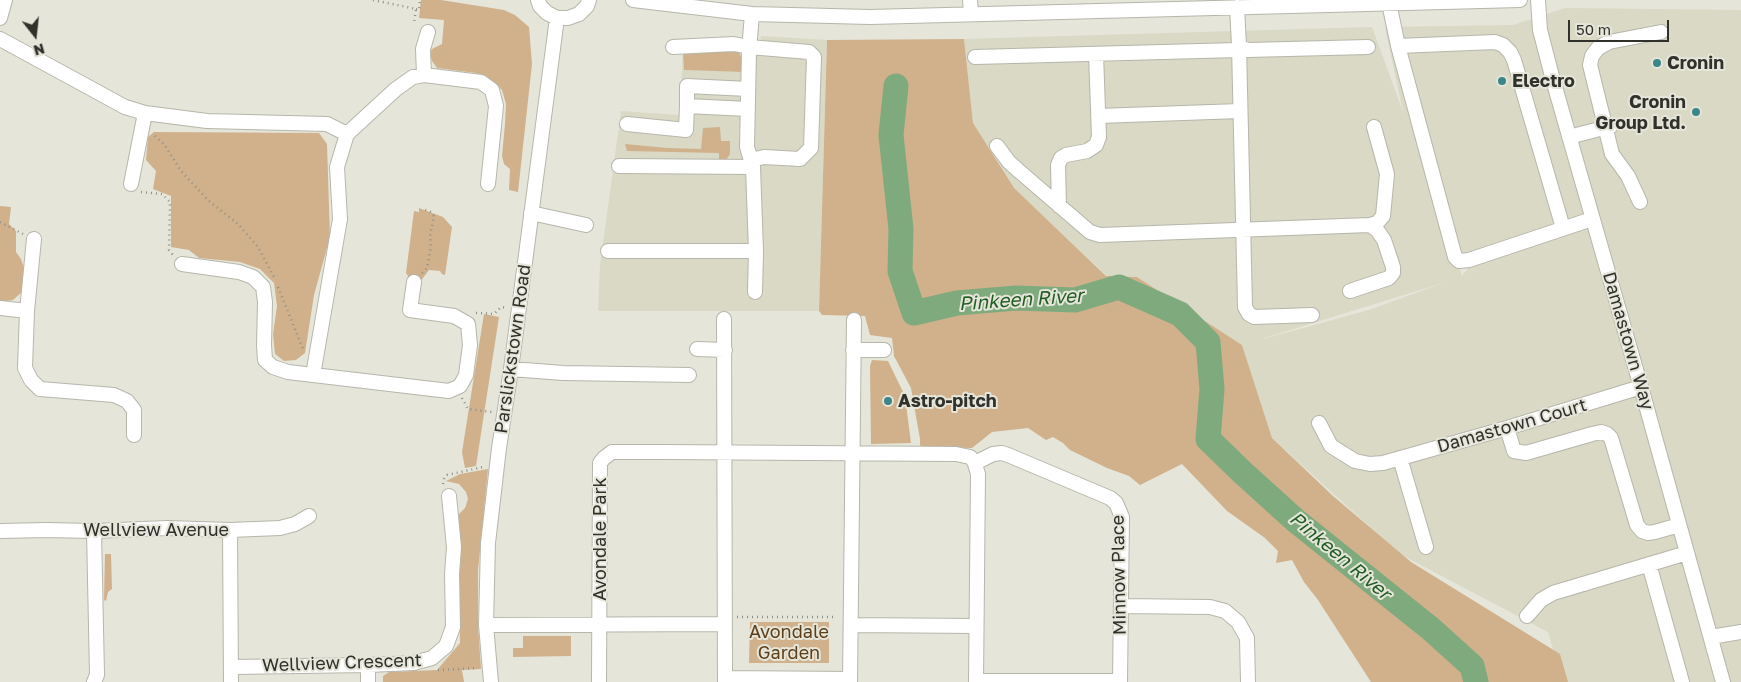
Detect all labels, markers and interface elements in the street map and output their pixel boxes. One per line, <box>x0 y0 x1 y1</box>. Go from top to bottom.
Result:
north arrow <box>10 10 60 60</box>
scale bar <box>1571 10 1672 42</box>
text: 50 m <box>1576 20 1611 38</box>
text: N <box>32 40 47 60</box>
place label: Cronin <box>1667 52 1724 74</box>
marker: Cronin <box>1651 57 1663 69</box>
place label: Electro <box>1512 70 1575 92</box>
marker: Electro <box>1496 75 1508 87</box>
place label: Cronin Group Ltd. <box>1595 91 1686 134</box>
marker: Cronin Group Ltd. <box>1690 106 1702 118</box>
street label: Parslickstown Road <box>490 263 536 435</box>
street label: Damastown Way <box>1598 269 1658 413</box>
water label: Pinkeen River <box>958 284 1084 316</box>
place label: Astro-pitch <box>898 390 997 412</box>
street label: Damastown Court <box>1435 394 1589 458</box>
marker: Astro-pitch <box>882 395 894 407</box>
street label: Avondale Park <box>589 477 611 601</box>
water label: Pinkeen River <box>1285 507 1395 605</box>
street label: Minnow Place <box>1107 515 1131 635</box>
street label: Wellview Avenue <box>83 519 229 541</box>
park label: Avondale Garden <box>749 621 829 664</box>
street label: Wellview Crescent <box>262 649 422 677</box>

